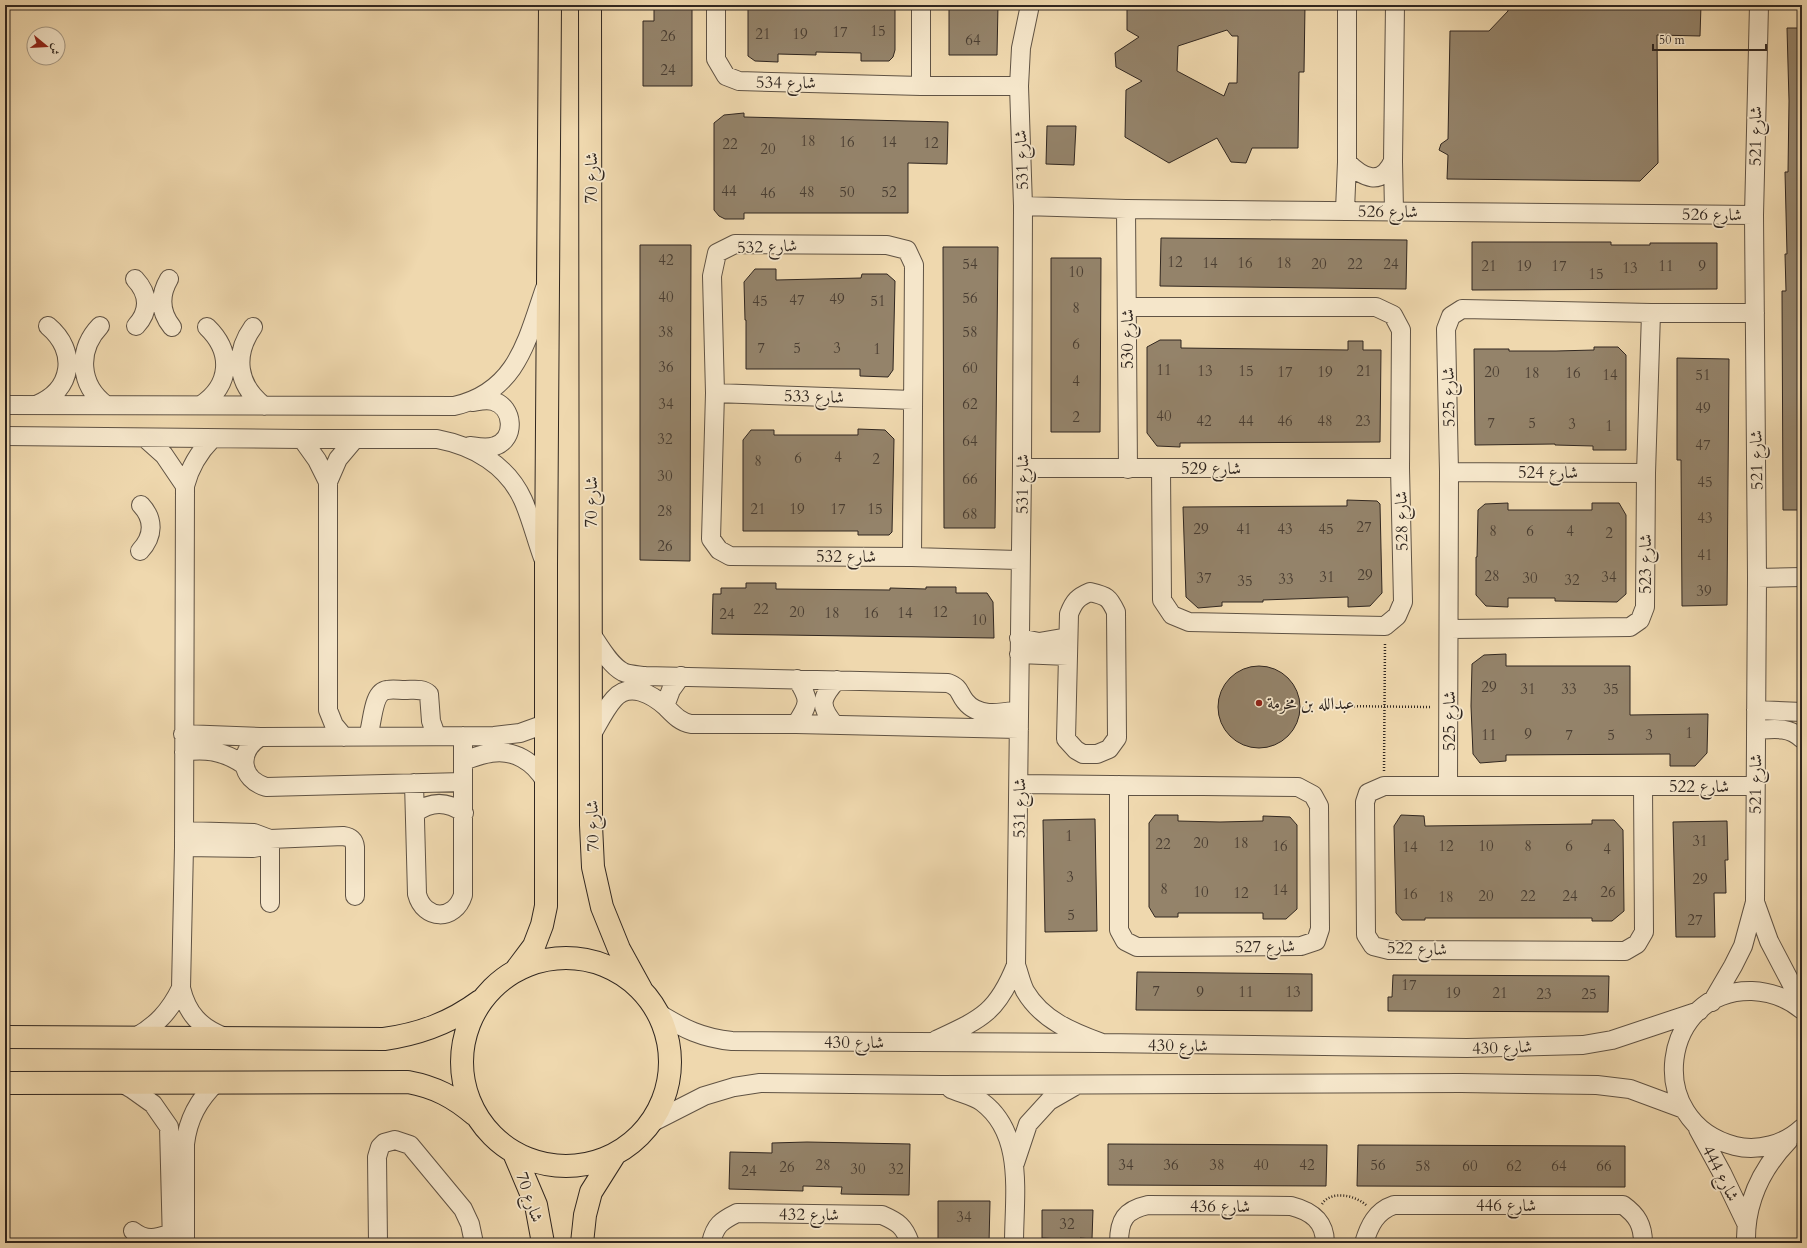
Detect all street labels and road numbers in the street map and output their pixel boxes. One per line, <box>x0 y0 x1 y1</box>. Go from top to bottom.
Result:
street label: شارع 534 <box>756 70 816 97</box>
street label: شارع 521 <box>1743 106 1770 166</box>
street label: شارع 531 <box>1009 129 1036 190</box>
street label: شارع 70 <box>580 152 605 204</box>
street label: شارع 526 <box>1358 199 1418 226</box>
street label: شارع 526 <box>1682 202 1742 229</box>
street label: شارع 532 <box>737 234 798 261</box>
street label: شارع 530 <box>1116 309 1141 369</box>
street label: شارع 525 <box>1436 367 1463 427</box>
street label: شارع 533 <box>783 384 844 411</box>
street label: شارع 521 <box>1744 430 1771 490</box>
street label: شارع 531 <box>1010 454 1037 514</box>
street label: شارع 529 <box>1181 457 1241 482</box>
street label: شارع 524 <box>1518 461 1578 486</box>
street label: شارع 70 <box>580 476 605 528</box>
street label: شارع 528 <box>1389 491 1416 551</box>
street label: شارع 523 <box>1634 534 1659 594</box>
street label: شارع 532 <box>816 545 876 570</box>
street label: شارع 525 <box>1438 691 1463 751</box>
street label: شارع 521 <box>1743 754 1770 814</box>
street label: شارع 522 <box>1669 775 1729 800</box>
street label: شارع 531 <box>1007 778 1034 838</box>
street label: شارع 70 <box>581 800 606 852</box>
street label: شارع 527 <box>1235 934 1295 961</box>
street label: شارع 522 <box>1386 936 1447 963</box>
street label: شارع 430 <box>824 1031 884 1056</box>
street label: شارع 430 <box>1148 1033 1208 1060</box>
street label: شارع 430 <box>1472 1035 1533 1062</box>
street label: شارع 444 <box>1695 1141 1744 1206</box>
street label: شارع 70 <box>508 1169 549 1226</box>
street label: شارع 446 <box>1476 1194 1536 1219</box>
street label: شارع 436 <box>1190 1195 1250 1220</box>
street label: شارع 432 <box>779 1202 839 1229</box>

